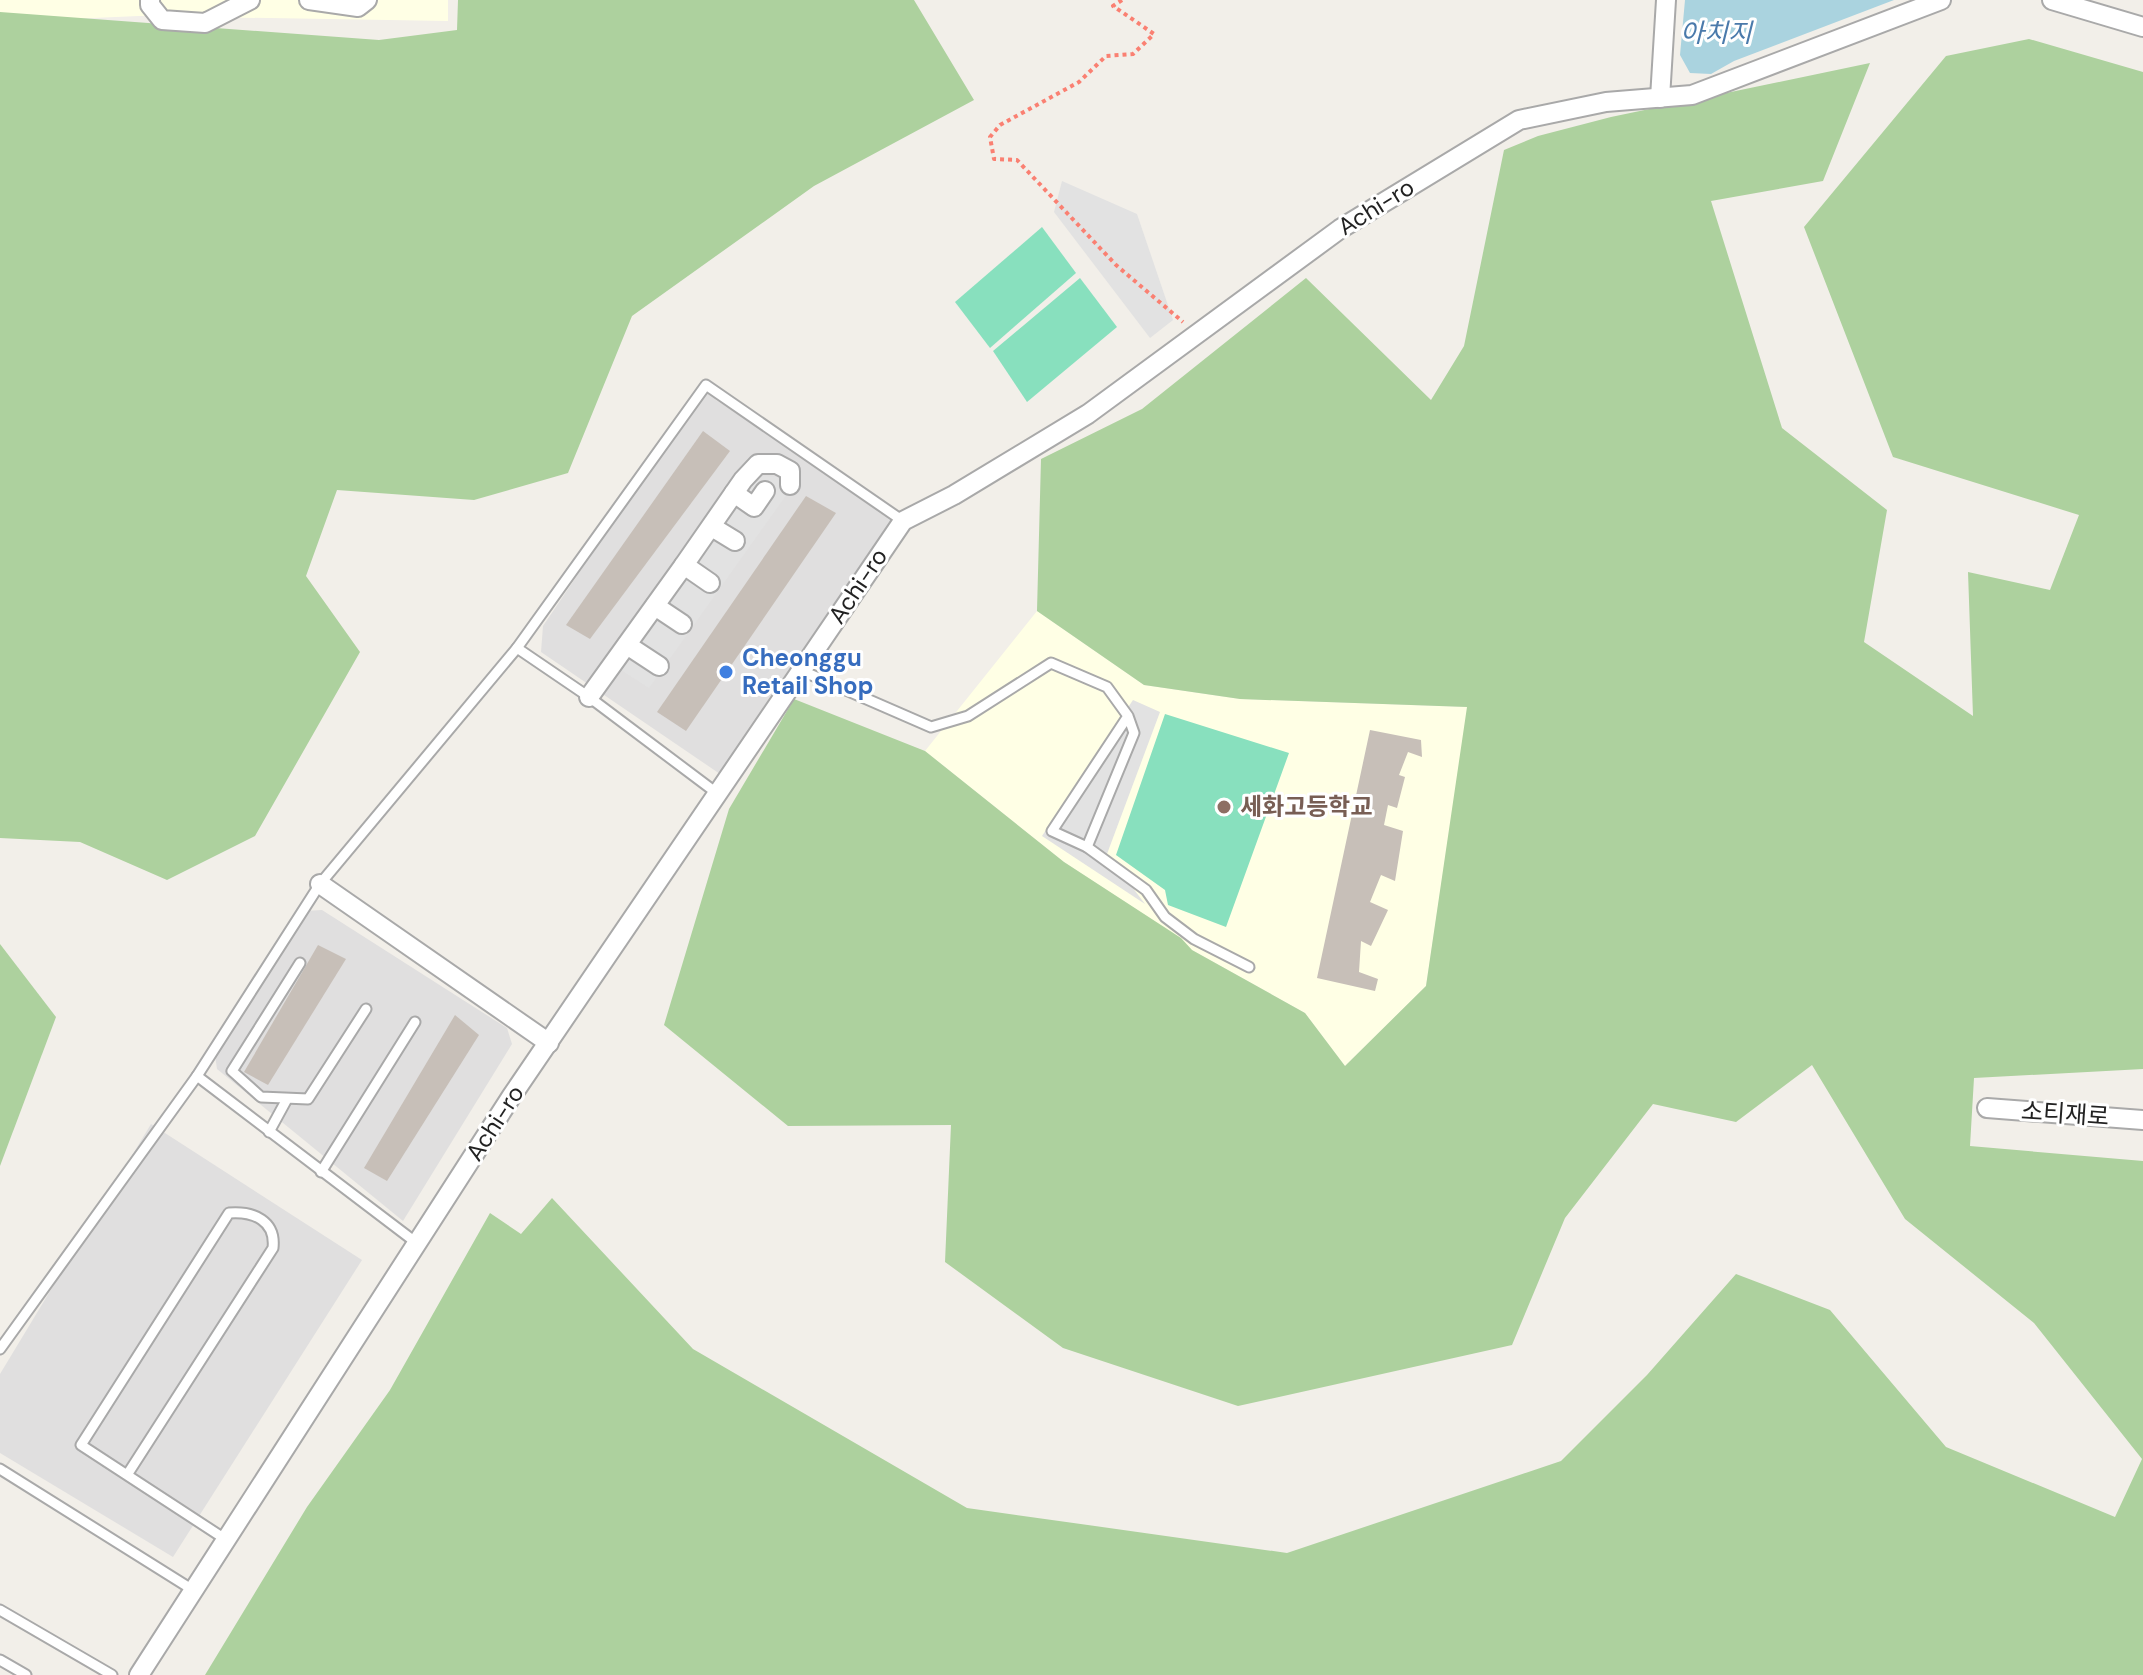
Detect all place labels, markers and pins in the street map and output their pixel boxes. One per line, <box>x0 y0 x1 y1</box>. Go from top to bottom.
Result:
place label: Cheonggu Retail Shop <box>742 642 873 701</box>
marker: Cheonggu Retail Shop <box>717 663 735 681</box>
place label: 세화고등학교 <box>1240 791 1372 822</box>
marker: 세화고등학교 <box>1215 798 1233 816</box>

